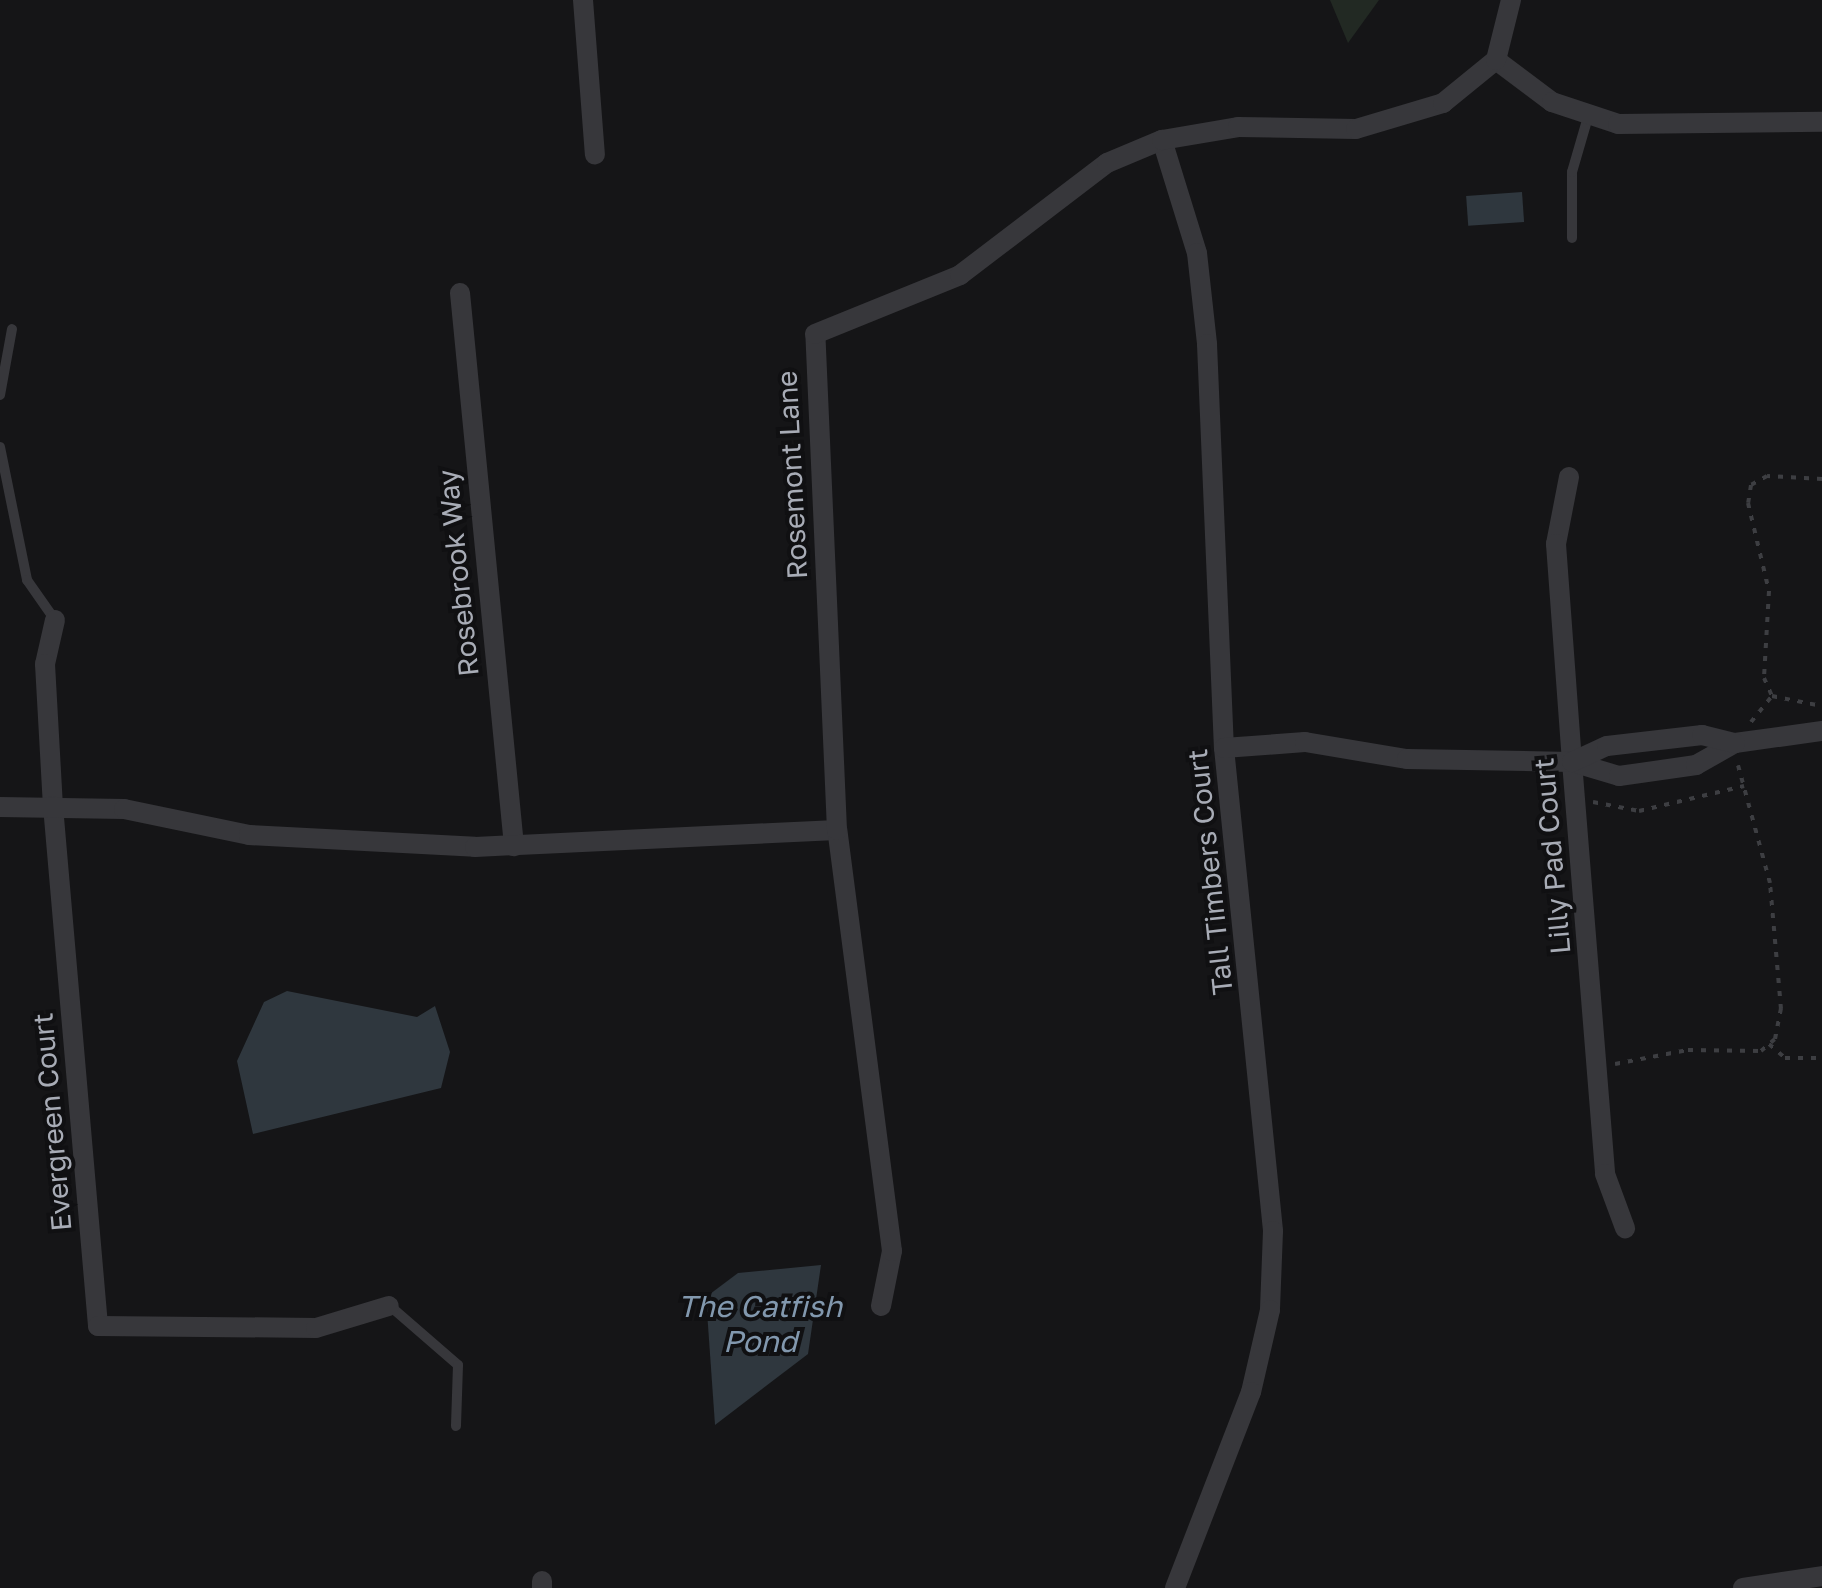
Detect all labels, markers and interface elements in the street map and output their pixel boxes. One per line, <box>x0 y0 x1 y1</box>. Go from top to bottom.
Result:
street label: Rosemont Lane <box>770 370 814 580</box>
street label: Rosebrook Way <box>430 468 486 678</box>
street label: Tall Timbers Court <box>1180 747 1240 997</box>
street label: Lilly Pad Court <box>1527 756 1577 956</box>
street label: Evergreen Court <box>26 1012 78 1232</box>
water label: The Catfish Pond <box>678 1288 842 1358</box>

